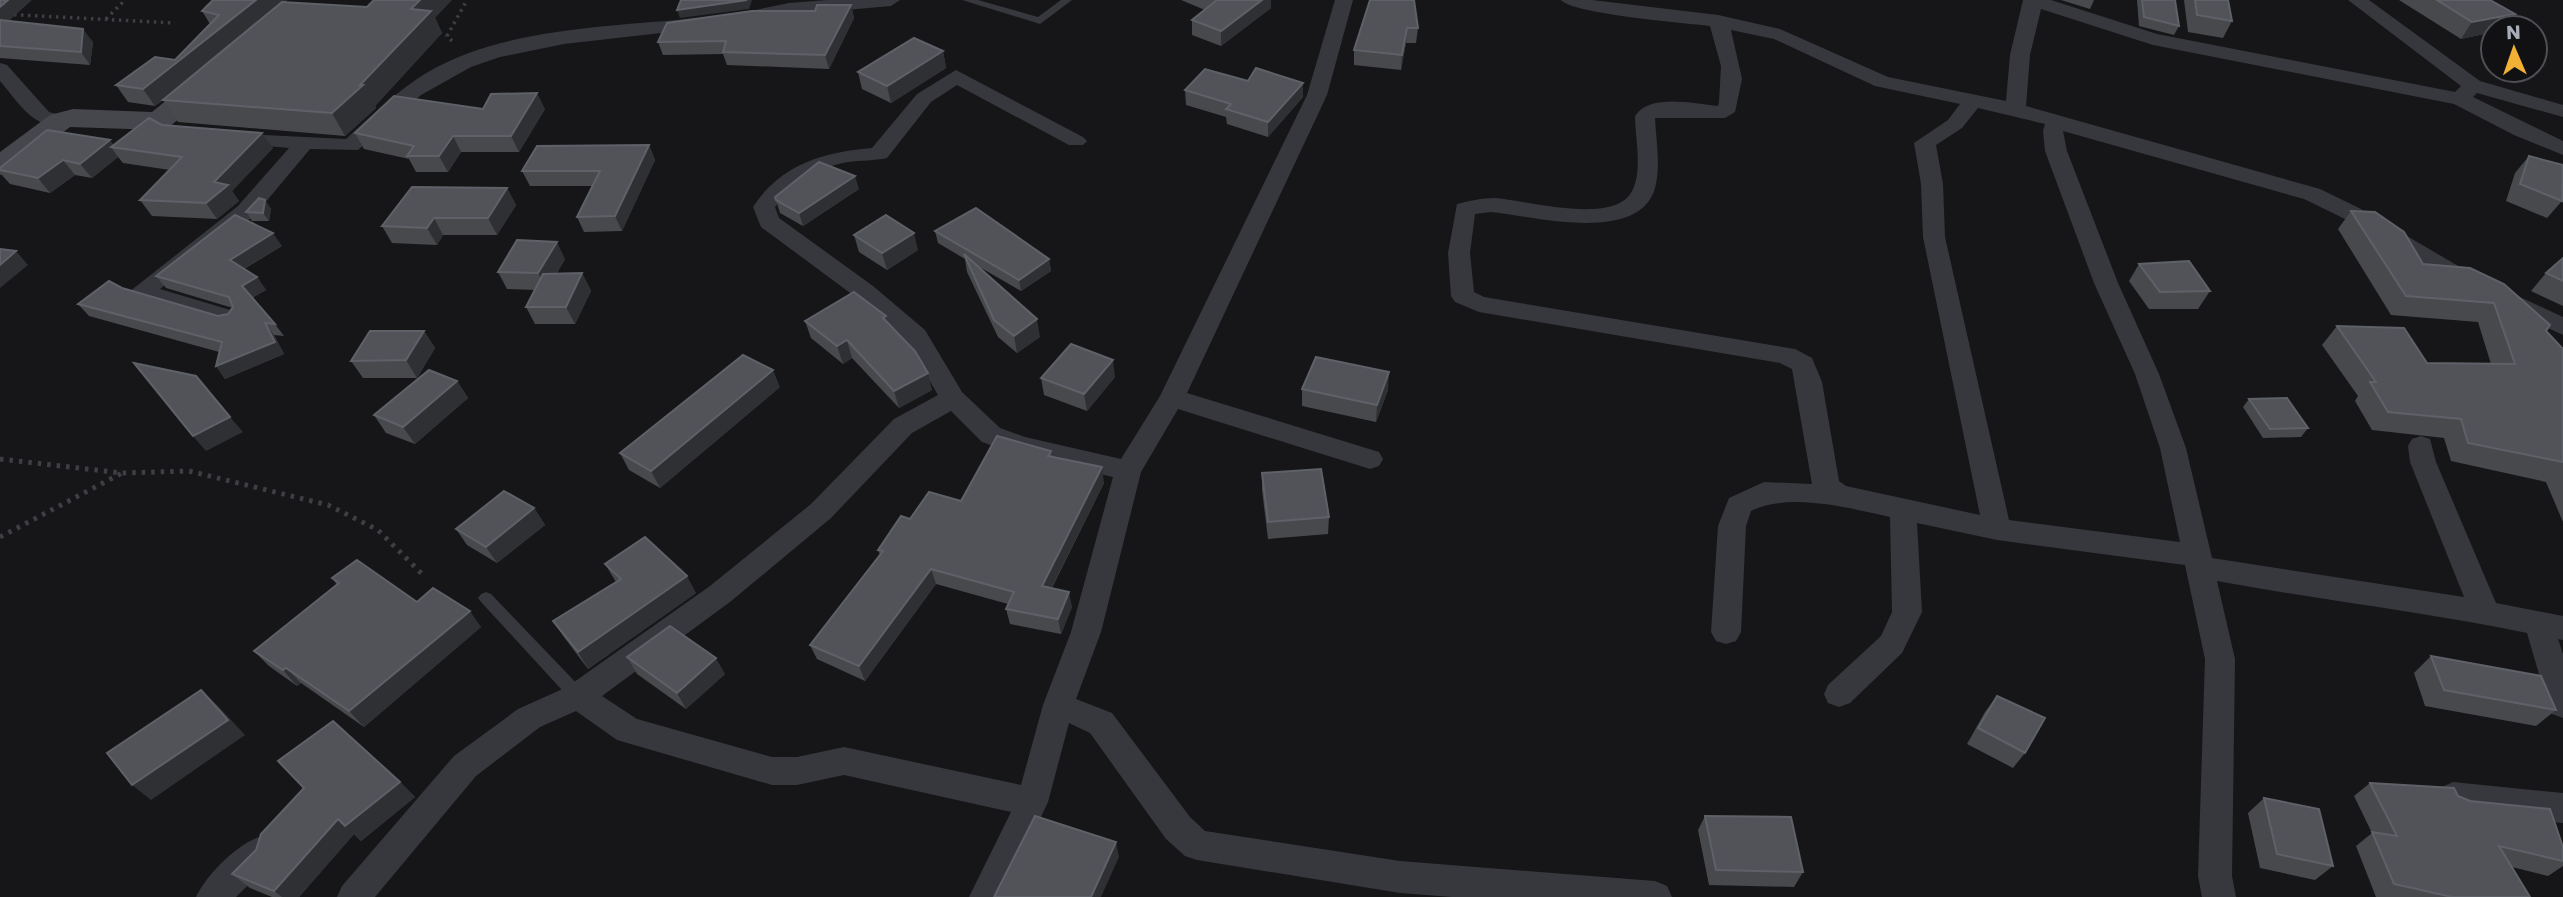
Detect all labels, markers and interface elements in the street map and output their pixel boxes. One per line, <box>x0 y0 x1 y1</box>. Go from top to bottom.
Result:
north arrow <box>2479 14 2549 84</box>
text: N <box>2506 19 2521 46</box>

